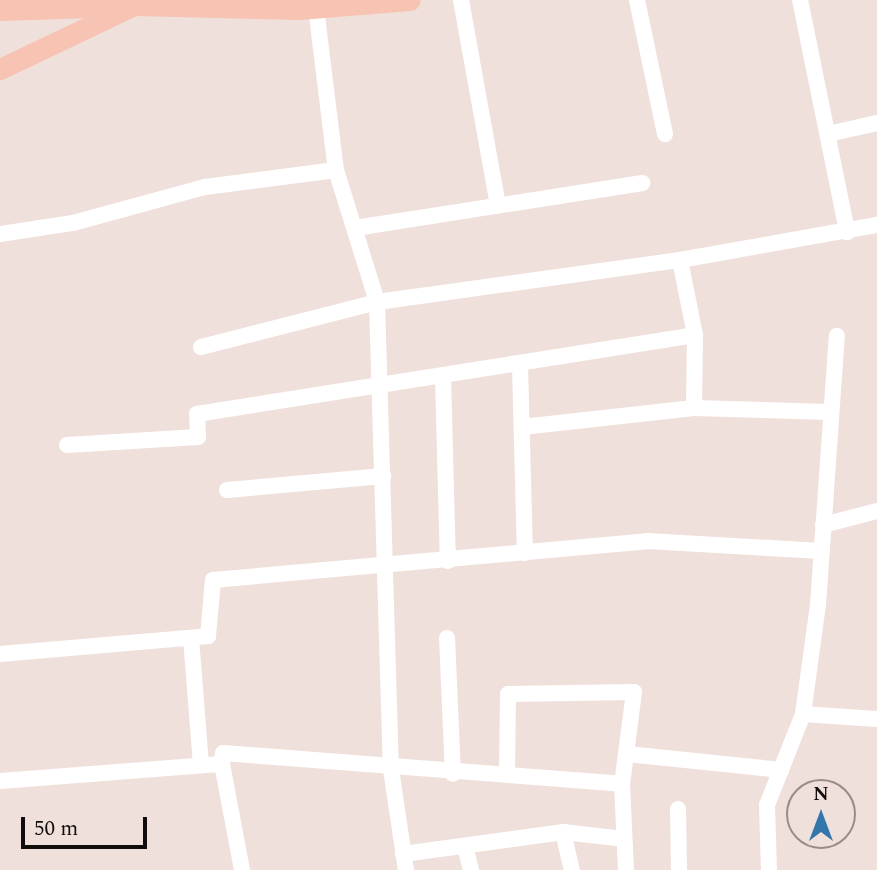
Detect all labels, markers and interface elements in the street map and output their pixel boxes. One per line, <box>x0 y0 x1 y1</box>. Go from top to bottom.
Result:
north arrow <box>786 779 856 849</box>
text: N <box>813 780 829 809</box>
scale bar <box>24 804 150 848</box>
text: 50 m <box>34 813 78 845</box>

